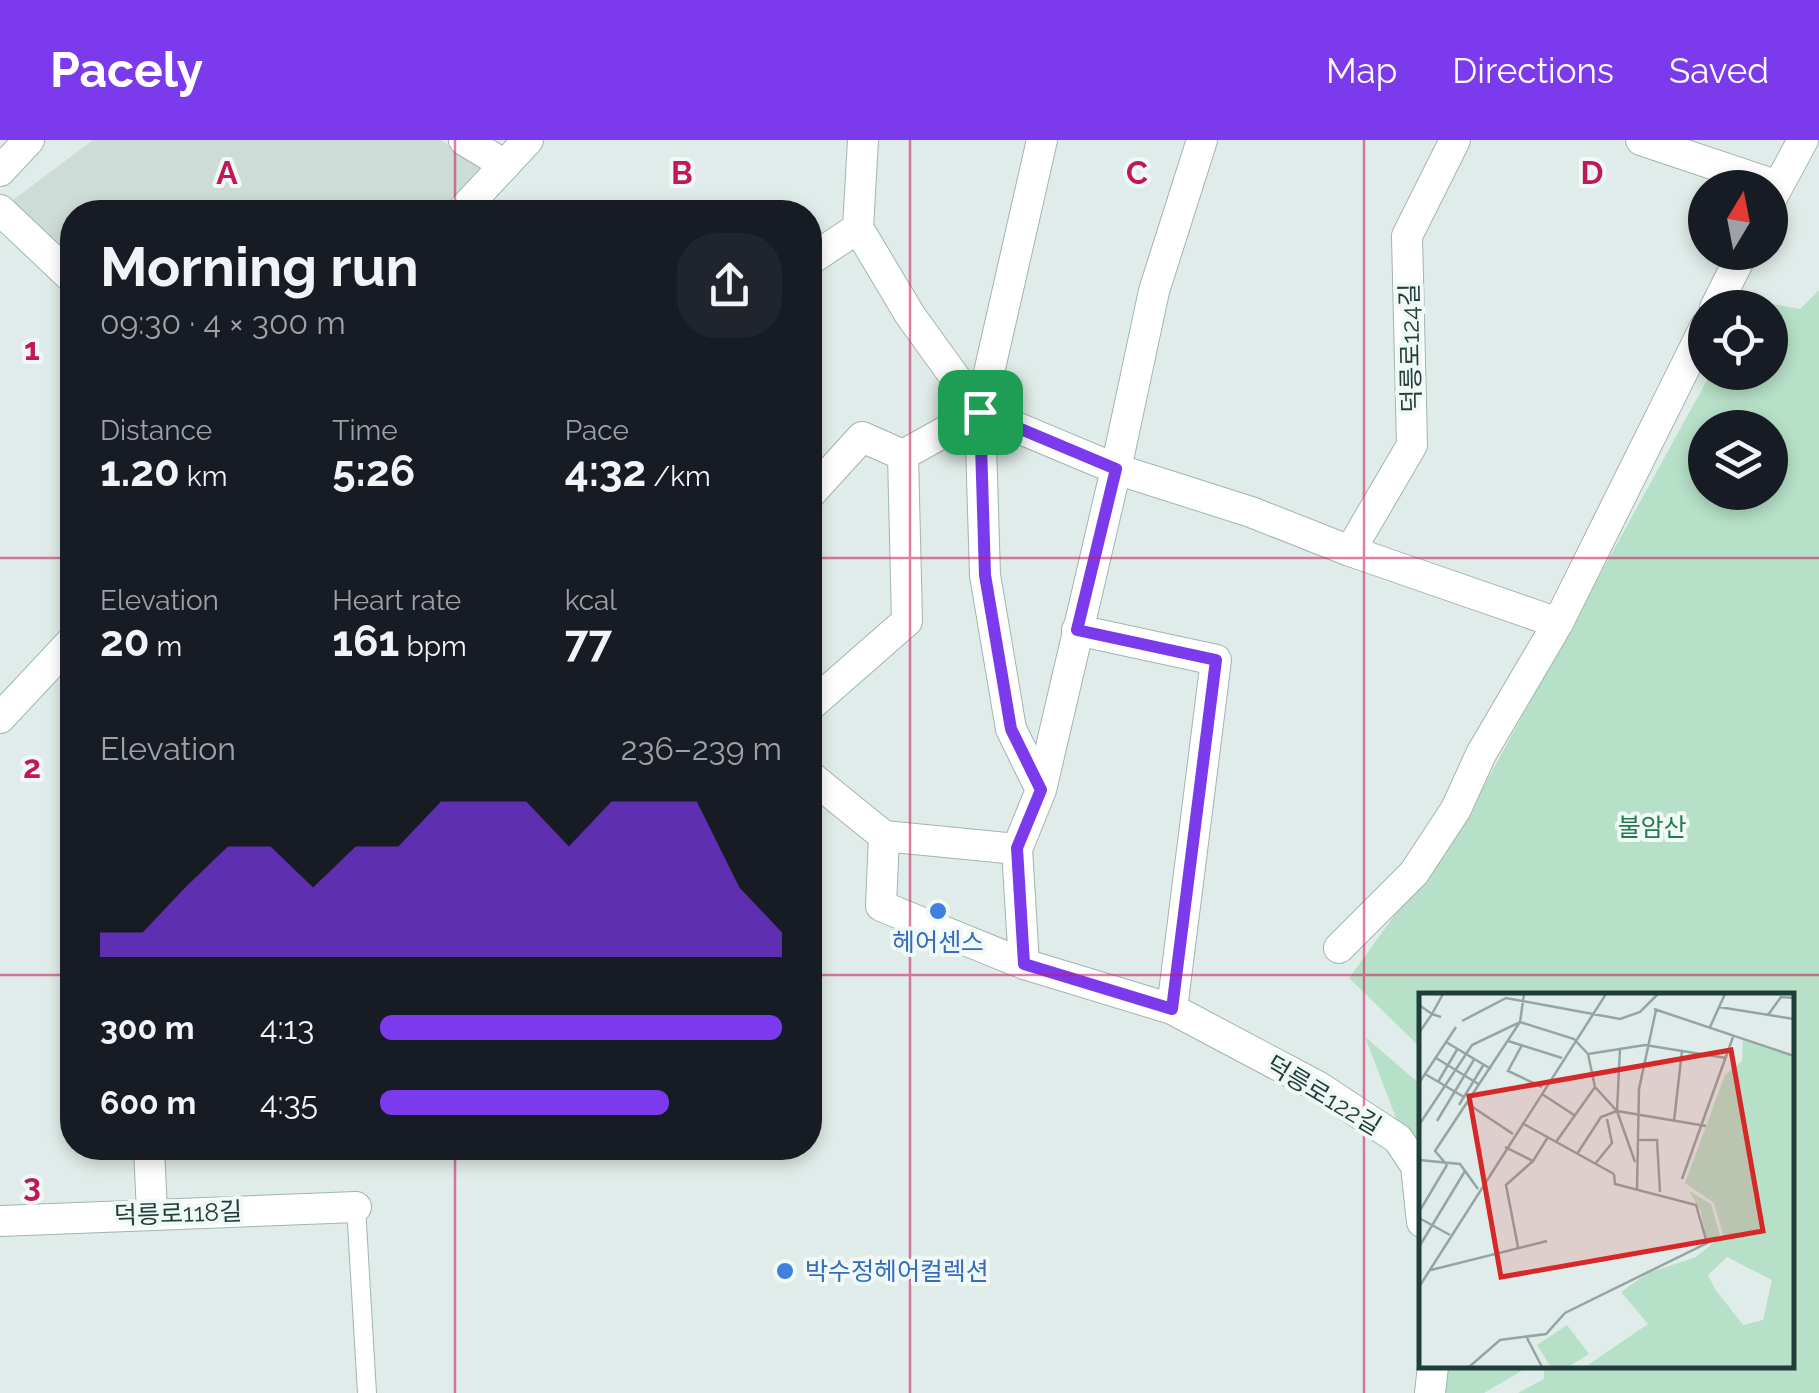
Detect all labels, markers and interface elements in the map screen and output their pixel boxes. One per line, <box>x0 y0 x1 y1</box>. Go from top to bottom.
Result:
text: Pacely <box>50 42 203 98</box>
text: Map <box>1326 50 1397 91</box>
text: Directions <box>1452 50 1614 91</box>
text: Saved <box>1669 50 1769 91</box>
text: A <box>216 154 238 191</box>
text: B <box>671 154 693 191</box>
text: C <box>1126 154 1148 191</box>
text: D <box>1581 154 1603 191</box>
north arrow <box>1688 170 1788 270</box>
map controls <box>1688 170 1788 510</box>
button: share <box>677 233 782 338</box>
text: Morning run <box>100 234 419 299</box>
street label: 덕릉로124길 <box>1394 283 1426 413</box>
button: locate <box>1688 290 1788 390</box>
text: 09:30 · 4 × 300 m <box>100 304 346 341</box>
text: 1 <box>24 330 40 367</box>
pin <box>938 370 1023 455</box>
icon: arrive <box>953 385 1008 440</box>
button: layers <box>1688 410 1788 510</box>
text: Distance <box>100 414 212 447</box>
text: Time <box>332 414 398 447</box>
text: Pace <box>565 414 629 447</box>
text: 1.20 <box>100 447 180 496</box>
text: 5:26 <box>332 447 415 496</box>
text: 4:32 <box>565 447 646 496</box>
text: km <box>180 460 227 493</box>
text: /km <box>646 460 711 493</box>
text: Elevation <box>100 584 219 617</box>
text: Heart rate <box>332 584 461 617</box>
text: kcal <box>565 584 617 617</box>
text: 20 <box>100 617 149 666</box>
text: 161 <box>332 617 399 666</box>
text: 77 <box>565 617 612 666</box>
text: m <box>149 630 182 663</box>
text: bpm <box>399 630 467 663</box>
text: Elevation <box>100 730 236 767</box>
text: 236–239 m <box>621 730 782 767</box>
text: 2 <box>23 748 41 785</box>
park label: 불암산 <box>1617 812 1687 842</box>
marker: 헤어센스 <box>927 900 949 922</box>
place label: 헤어센스 <box>892 927 984 957</box>
inset map <box>1419 993 1794 1368</box>
text: 300 m <box>100 1009 195 1046</box>
text: 4:13 <box>260 1009 314 1046</box>
street label: 덕릉로122길 <box>1261 1049 1387 1141</box>
text: 600 m <box>100 1084 196 1121</box>
text: 4:35 <box>260 1084 318 1121</box>
text: 3 <box>23 1166 41 1203</box>
street label: 덕릉로118길 <box>113 1196 243 1230</box>
place label: 박수정헤어컬렉션 <box>805 1256 989 1286</box>
marker: 박수정헤어컬렉션 <box>774 1260 796 1282</box>

